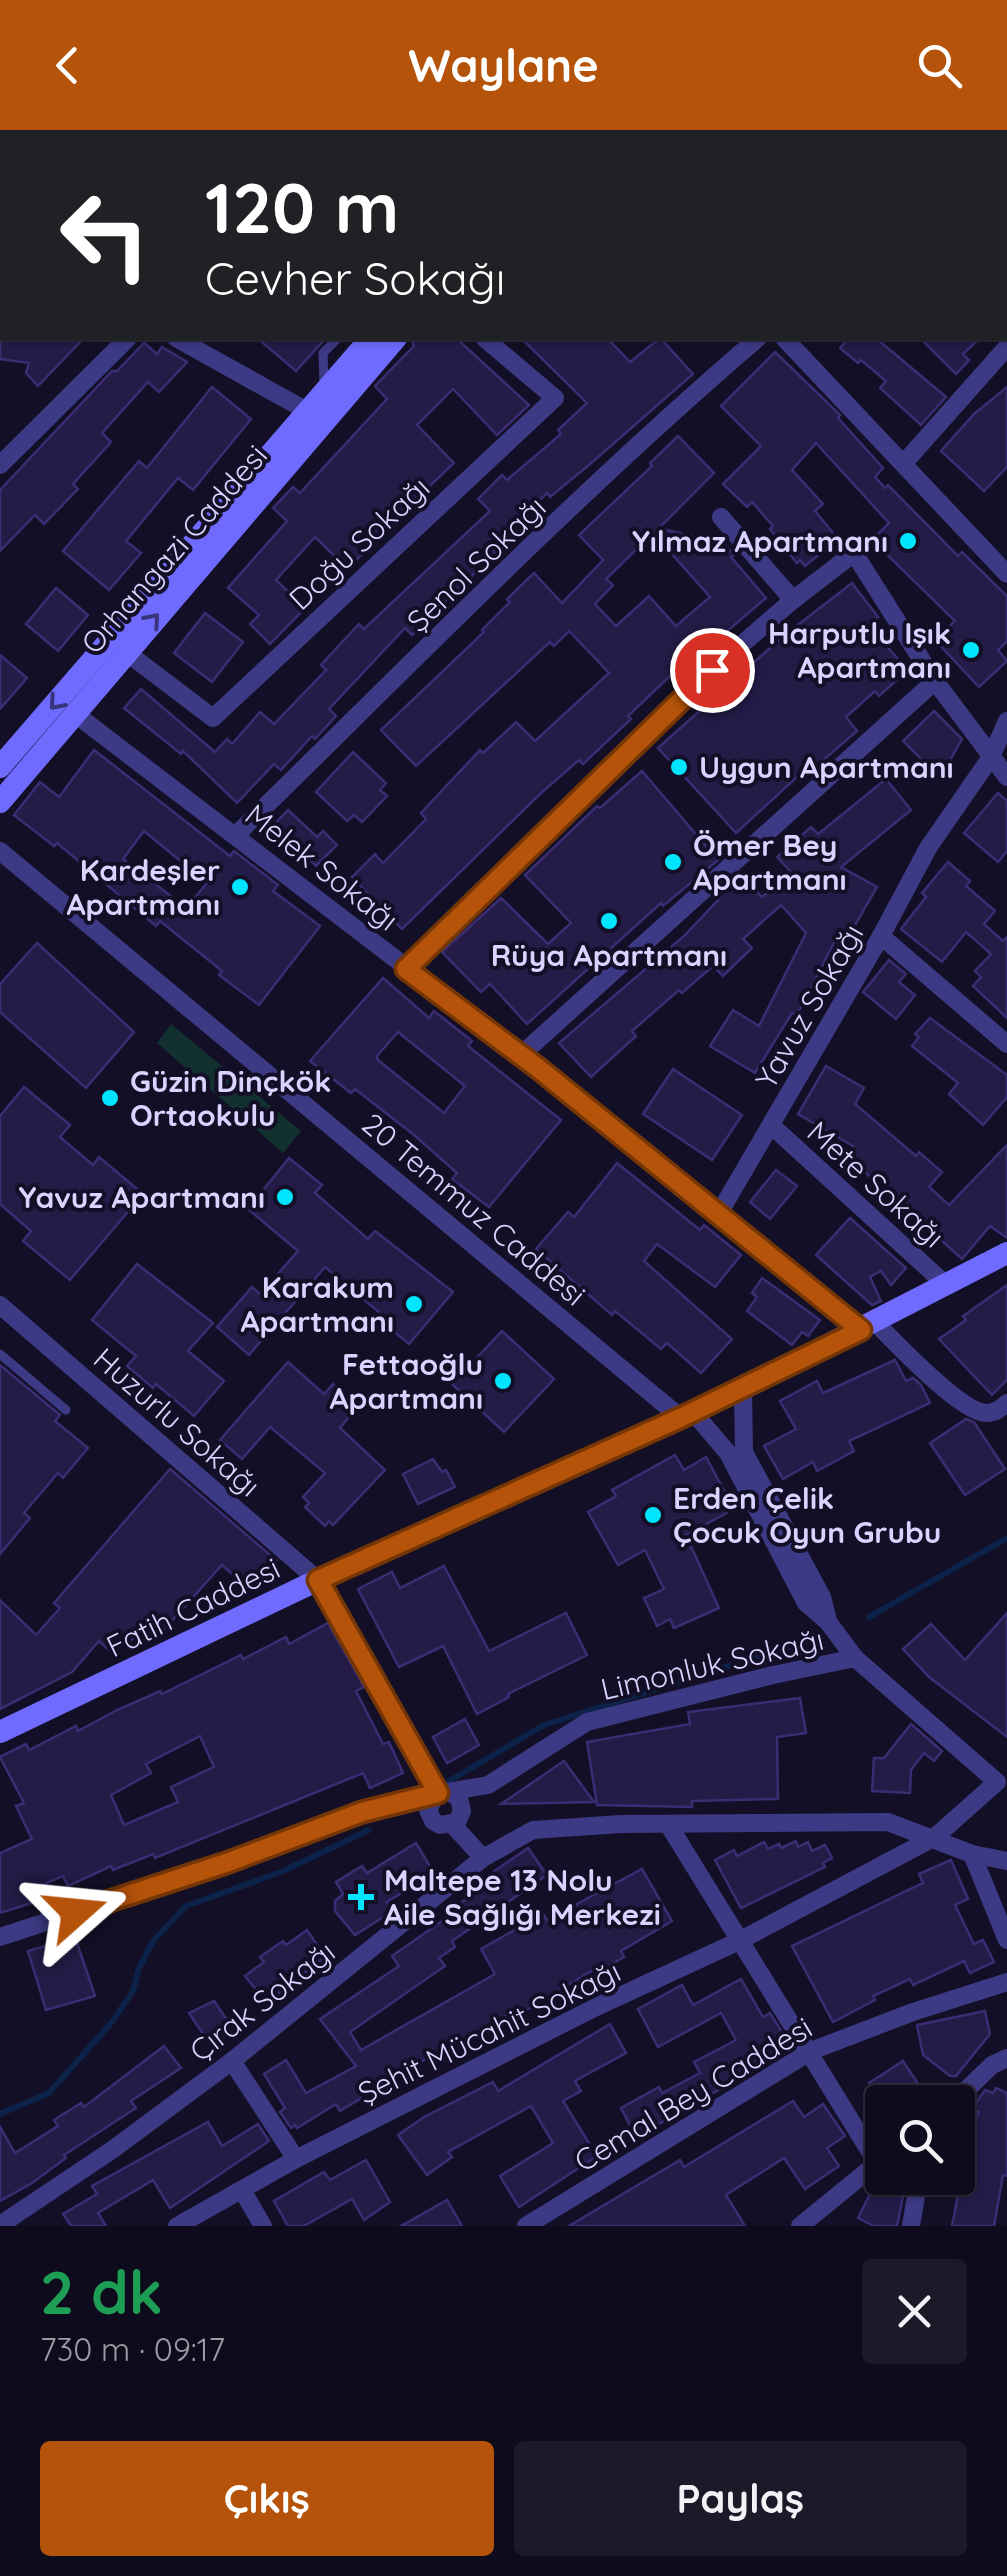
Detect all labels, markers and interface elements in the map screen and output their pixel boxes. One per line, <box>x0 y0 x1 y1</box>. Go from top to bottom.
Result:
text: Waylane <box>408 37 599 93</box>
icon: back <box>40 38 95 93</box>
icon: search <box>912 38 967 93</box>
text: 120 m <box>205 163 399 251</box>
icon: left <box>40 170 170 300</box>
text: Cevher Sokağı <box>205 250 505 306</box>
street label: Orhangazi Caddesi <box>73 437 275 661</box>
street label: Doğu Sokağı <box>281 468 437 618</box>
street label: Şenol Sokağı <box>399 488 553 640</box>
place label: Yılmaz Apartmanı <box>632 522 888 560</box>
marker: Yılmaz Apartmanı <box>897 530 919 552</box>
one-way arrow <box>142 613 160 632</box>
place label: Harputlu Işık Apartmanı <box>768 614 951 686</box>
pin <box>670 628 755 713</box>
marker: Harputlu Işık Apartmanı <box>960 639 982 661</box>
icon: arrive <box>685 643 740 698</box>
one-way arrow <box>49 691 67 709</box>
place label: Uygun Apartmanı <box>699 748 954 786</box>
marker: Uygun Apartmanı <box>668 756 690 778</box>
street label: Melek Sokağı <box>238 795 406 939</box>
place label: Ömer Bey Apartmanı <box>693 826 847 898</box>
place label: Kardeşler Apartmanı <box>66 851 220 923</box>
marker: Ömer Bey Apartmanı <box>662 851 684 873</box>
marker: Kardeşler Apartmanı <box>229 876 251 898</box>
marker: Rüya Apartmanı <box>598 910 620 932</box>
street label: Yavuz Sokağı <box>747 917 871 1095</box>
place label: Rüya Apartmanı <box>491 936 727 974</box>
place label: Güzin Dinçkök Ortaokulu <box>130 1062 331 1134</box>
marker: Güzin Dinçkök Ortaokulu <box>99 1087 121 1109</box>
street label: 20 Temmuz Caddesi <box>355 1104 593 1314</box>
street label: Mete Sokağı <box>800 1113 952 1255</box>
place label: Yavuz Apartmanı <box>19 1178 265 1216</box>
marker: Yavuz Apartmanı <box>274 1186 296 1208</box>
place label: Karakum Apartmanı <box>240 1268 394 1340</box>
marker: Karakum Apartmanı <box>403 1293 425 1315</box>
street label: Huzurlu Sokağı <box>86 1339 268 1505</box>
place label: Fettaoğlu Apartmanı <box>329 1345 483 1417</box>
marker: Fettaoğlu Apartmanı <box>492 1370 514 1392</box>
place label: Erden Çelik Çocuk Oyun Grubu <box>673 1479 941 1551</box>
marker: Erden Çelik Çocuk Oyun Grubu <box>642 1504 664 1526</box>
street label: Fatih Caddesi <box>100 1549 286 1665</box>
street label: Limonluk Sokağı <box>597 1620 827 1708</box>
position arrow <box>24 1860 128 1964</box>
place label: Maltepe 13 Nolu Aile Sağlığı Merkezi <box>384 1861 661 1933</box>
marker: Maltepe 13 Nolu Aile Sağlığı Merkezi <box>348 1884 374 1910</box>
street label: Çırak Sokağı <box>182 1933 342 2069</box>
street label: Şehit Mücahit Sokağı <box>352 1952 626 2112</box>
street label: Cemal Bey Caddesi <box>567 2008 819 2180</box>
map controls <box>865 2085 975 2195</box>
button: search <box>865 2085 975 2195</box>
text: 2 dk <box>40 2254 163 2329</box>
button: close <box>862 2259 967 2364</box>
text: 730 m · 09:17 <box>40 2329 225 2369</box>
button: Çıkış <box>40 2441 494 2556</box>
button: Paylaş <box>514 2441 967 2556</box>

